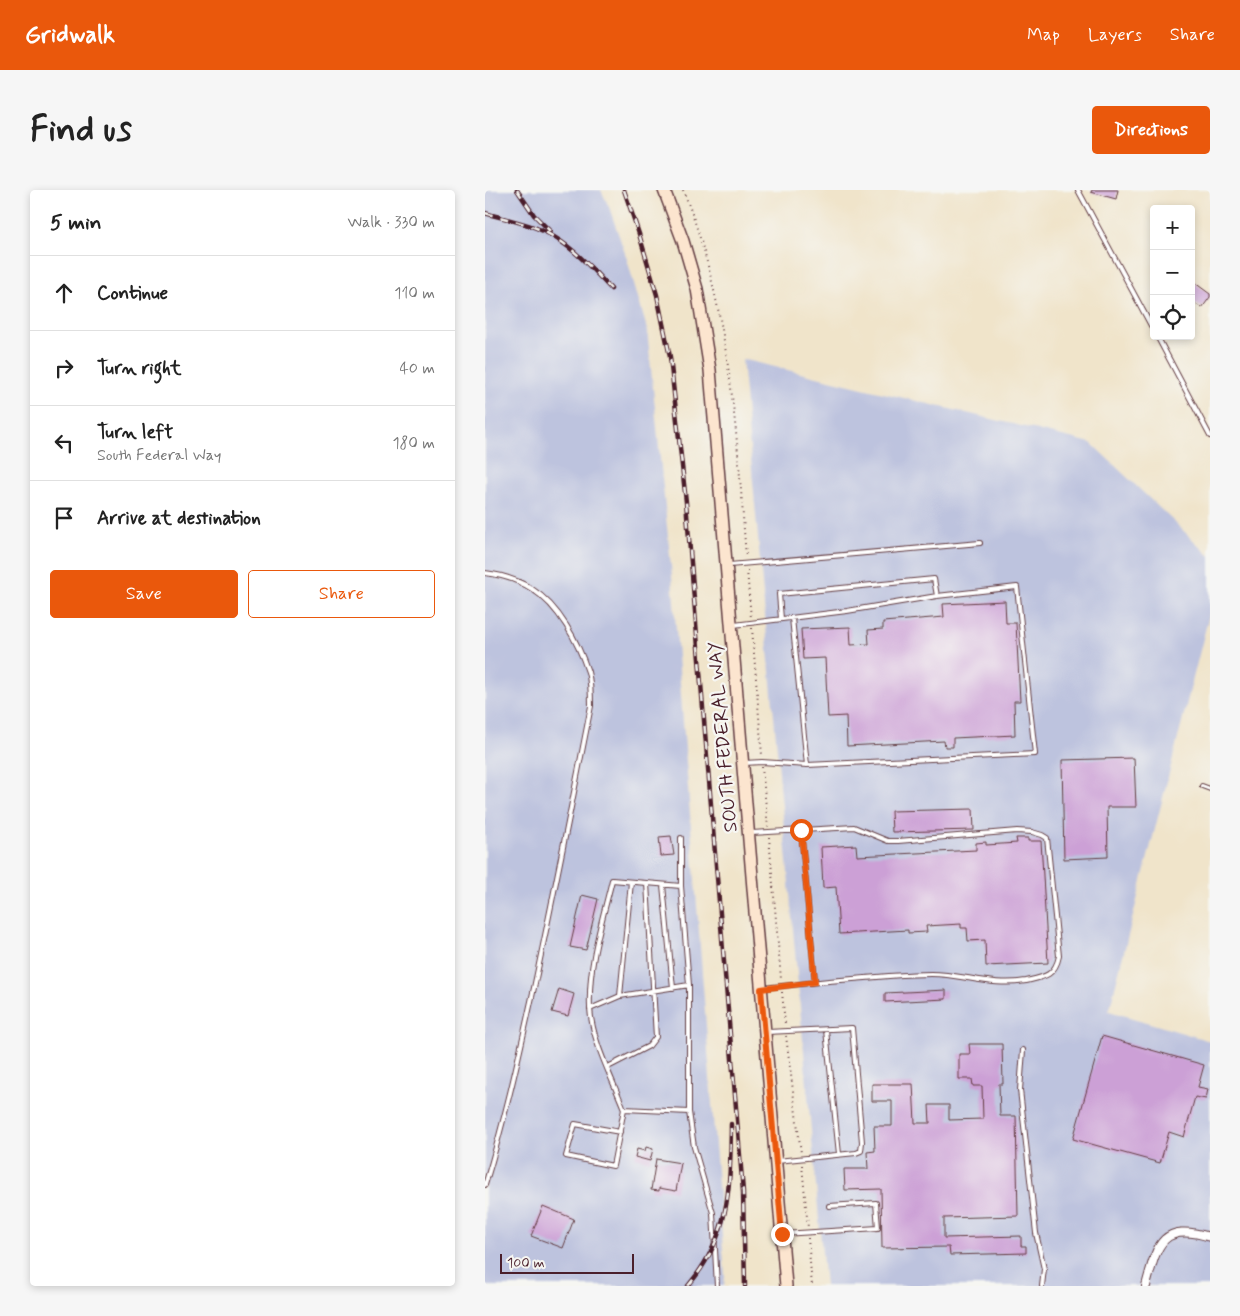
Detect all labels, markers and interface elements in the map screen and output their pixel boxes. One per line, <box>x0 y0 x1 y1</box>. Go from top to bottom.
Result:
text: Gridwalk <box>25 20 115 51</box>
text: Map <box>1027 23 1060 47</box>
text: Layers <box>1088 23 1142 47</box>
text: Share <box>1170 23 1215 47</box>
button: Directions <box>1092 106 1210 154</box>
text: Find us <box>30 107 132 153</box>
map controls <box>1150 205 1195 340</box>
button: + <box>1150 205 1195 250</box>
text: 5 min <box>50 209 102 237</box>
text: Walk · 330 m <box>347 212 435 233</box>
button: − <box>1150 250 1195 295</box>
icon: ahead <box>50 279 78 307</box>
text: Continue <box>97 281 168 306</box>
text: 110 m <box>394 283 435 304</box>
button: locate <box>1150 295 1195 340</box>
icon: right <box>50 354 78 382</box>
text: Turn right <box>97 356 181 381</box>
text: 40 m <box>399 358 435 379</box>
text: Turn left <box>97 420 173 445</box>
icon: left <box>50 429 78 457</box>
text: 180 m <box>392 433 435 454</box>
text: South Federal Way <box>97 445 221 466</box>
icon: arrive <box>50 504 78 532</box>
text: Arrive at destination <box>97 506 261 531</box>
button: Save <box>50 570 238 618</box>
button: Share <box>248 570 435 618</box>
street label: SOUTH FEDERAL WAY <box>702 640 744 833</box>
route start <box>790 819 813 842</box>
route end <box>771 1223 794 1246</box>
scale bar <box>500 1251 634 1274</box>
text: 100 m <box>507 1254 545 1272</box>

